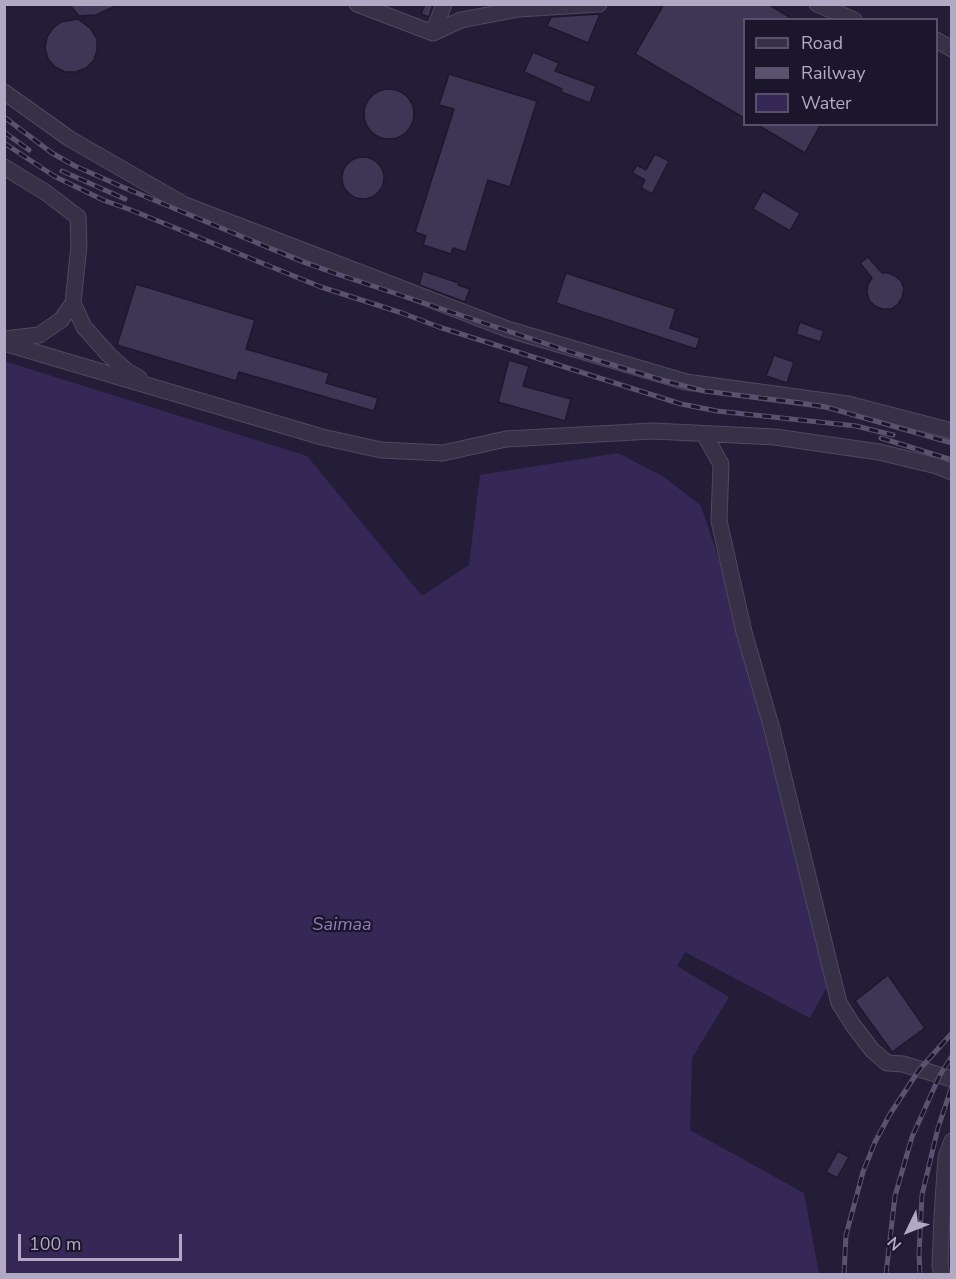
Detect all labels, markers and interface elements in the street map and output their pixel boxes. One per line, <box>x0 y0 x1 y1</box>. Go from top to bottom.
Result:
legend <box>743 18 938 126</box>
text: Road <box>801 31 843 55</box>
text: Railway <box>801 61 866 85</box>
text: Water <box>801 91 852 115</box>
water label: Saimaa <box>312 915 372 937</box>
north arrow <box>878 1201 938 1261</box>
scale bar <box>21 1222 184 1260</box>
text: N <box>883 1231 907 1255</box>
text: 100 m <box>29 1232 81 1256</box>

